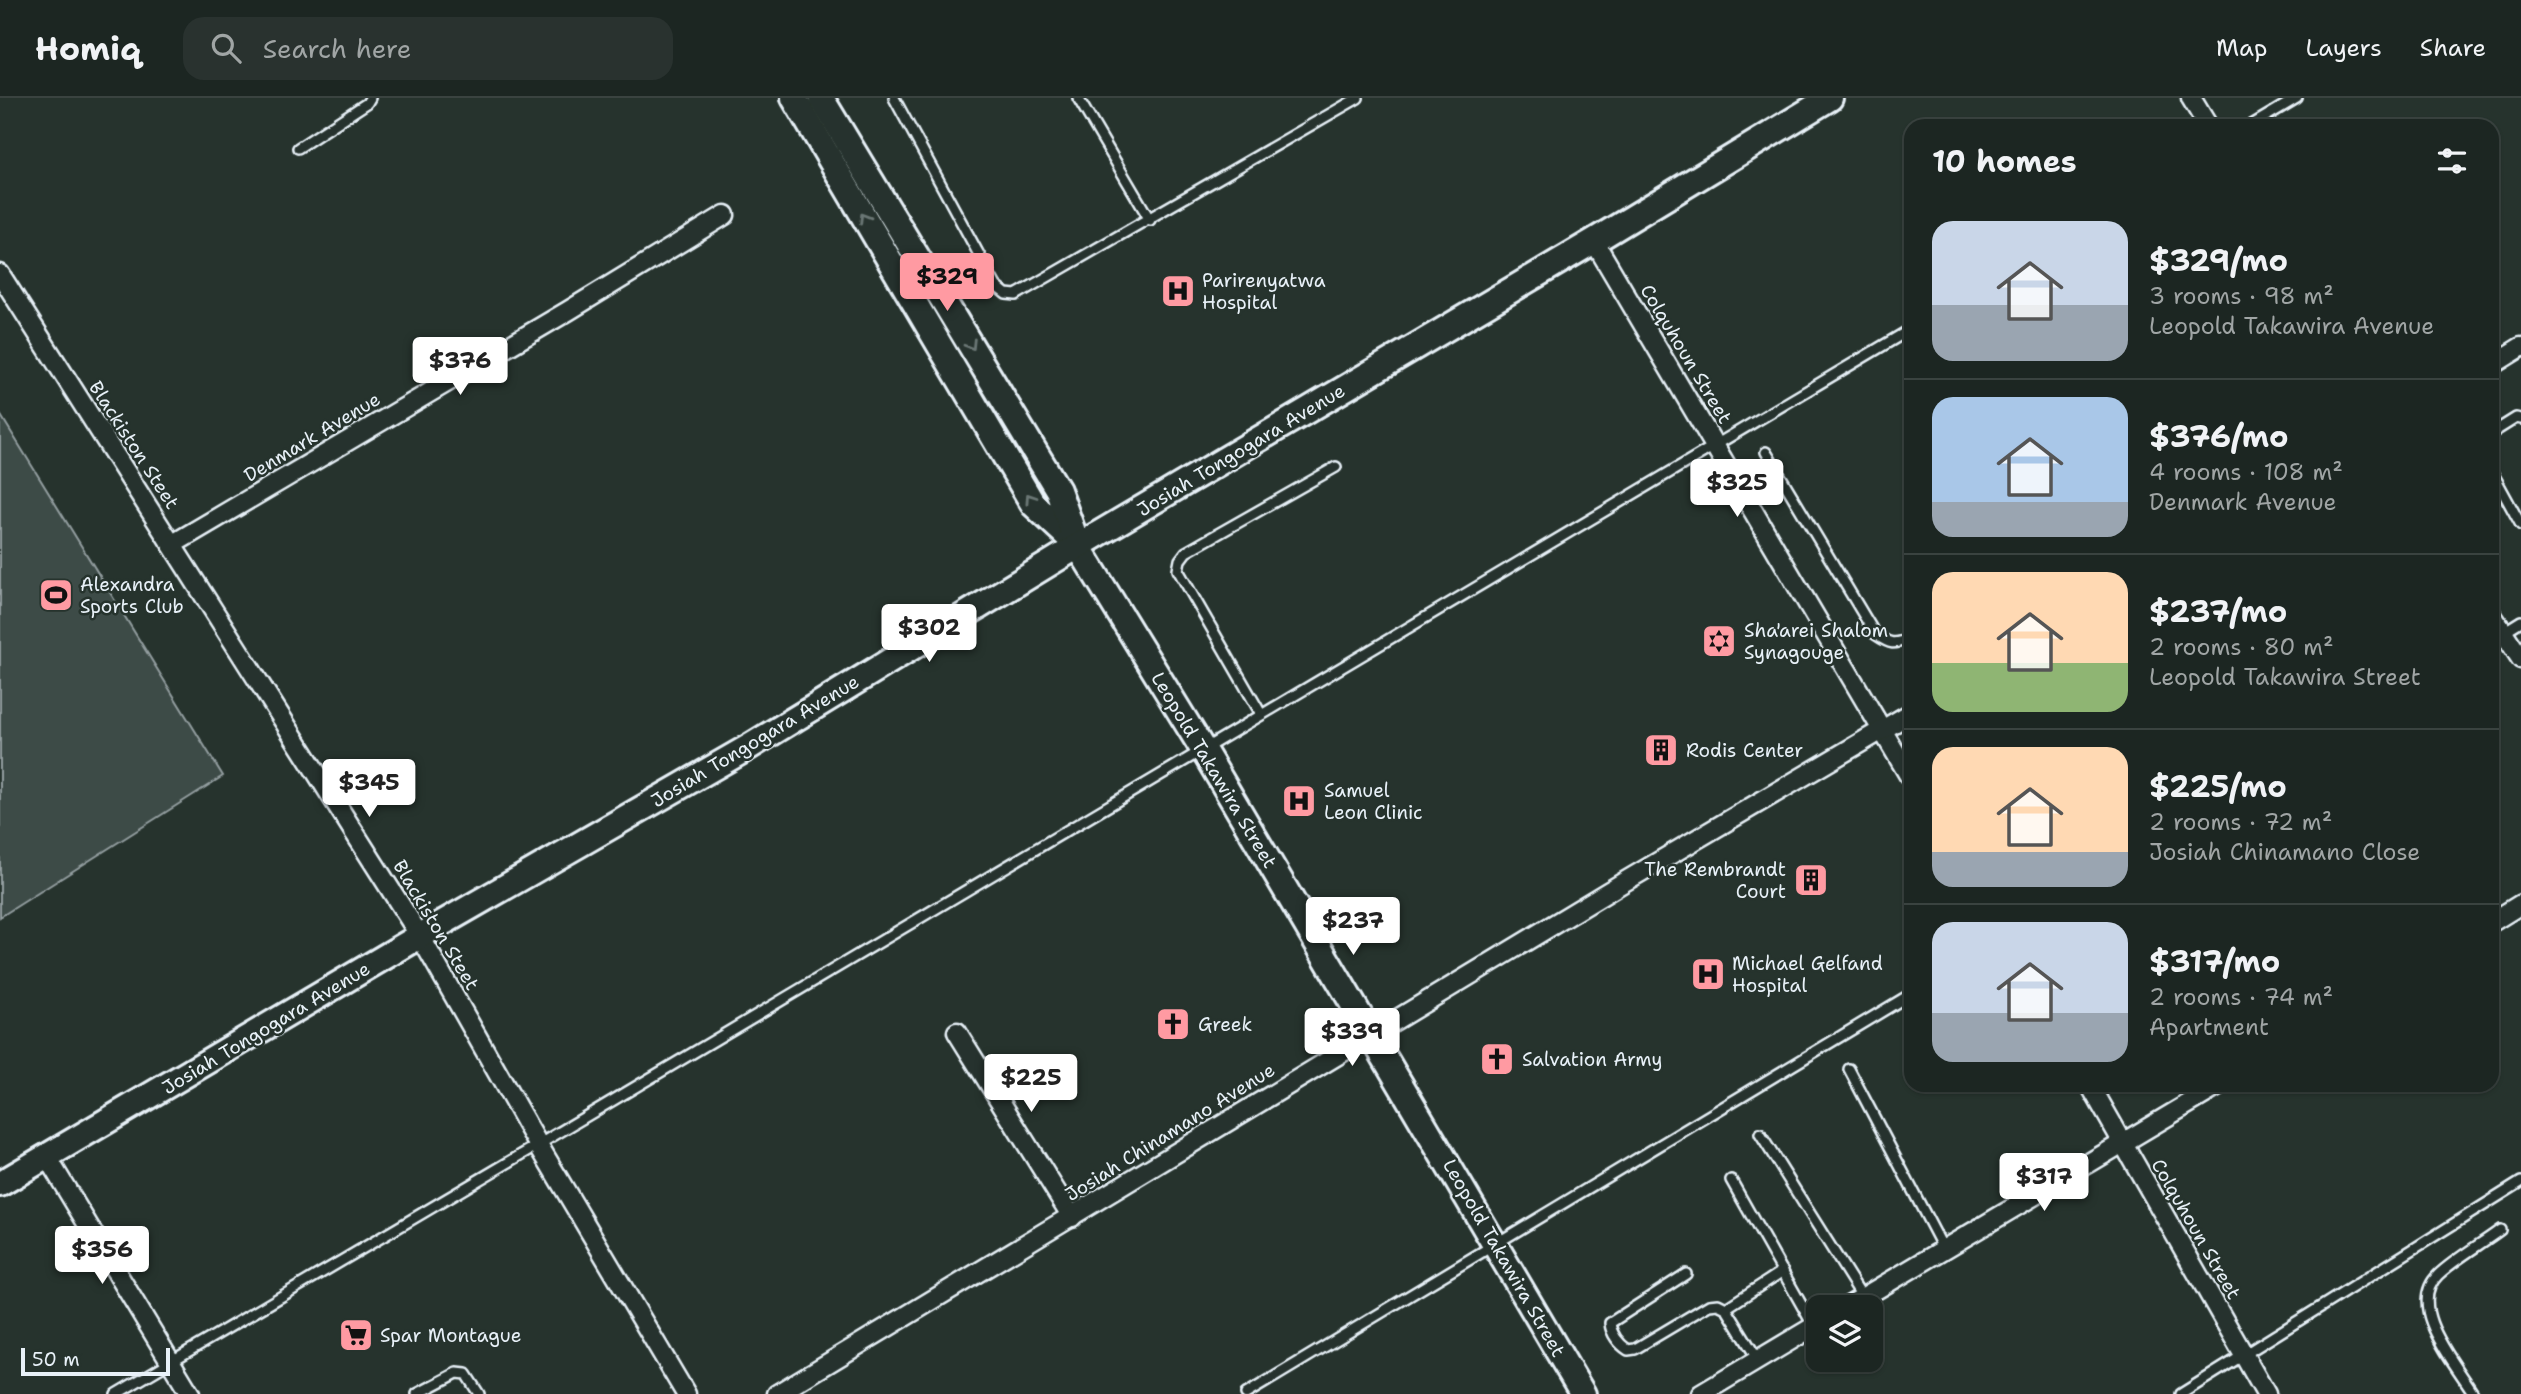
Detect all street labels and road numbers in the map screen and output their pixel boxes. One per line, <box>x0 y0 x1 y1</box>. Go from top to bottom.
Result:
street label: Colquhoun Street <box>1635 280 1737 428</box>
street label: Blackiston Steet <box>83 376 185 514</box>
street label: Josiah Tongogara Avenue <box>1132 378 1350 522</box>
street label: Denmark Avenue <box>239 386 385 488</box>
street label: Leopold Takawira Street <box>1145 667 1283 873</box>
street label: Josiah Tongogara Avenue <box>646 669 864 813</box>
street label: Blackiston Steet <box>387 855 485 995</box>
street label: Josiah Tongogara Avenue <box>157 956 375 1100</box>
street label: Josiah Chinamano Avenue <box>1060 1057 1280 1207</box>
street label: Colquhoun Street <box>2146 1154 2246 1304</box>
street label: Leopold Takawira Street <box>1437 1155 1571 1361</box>

